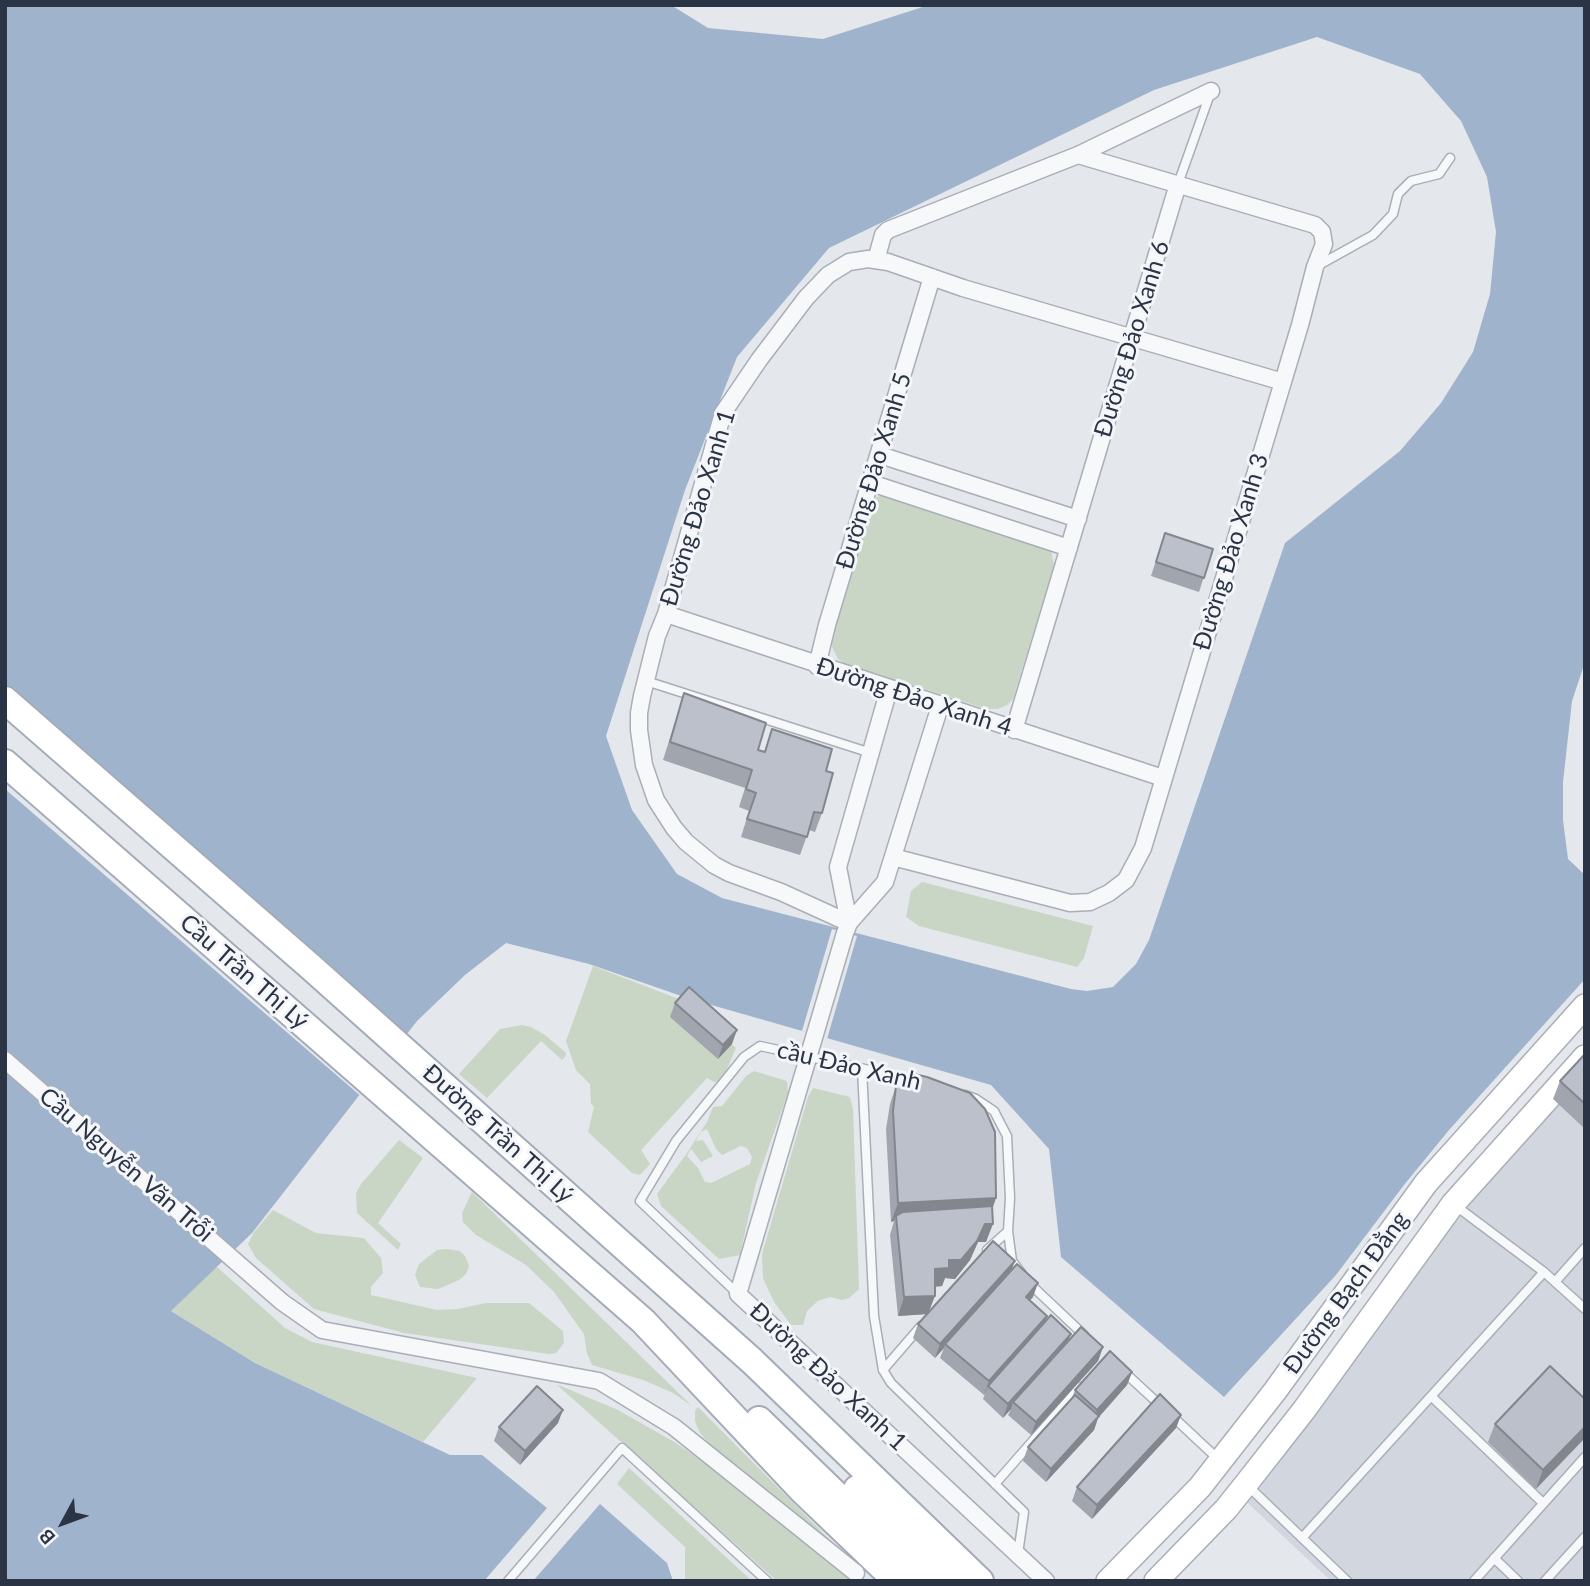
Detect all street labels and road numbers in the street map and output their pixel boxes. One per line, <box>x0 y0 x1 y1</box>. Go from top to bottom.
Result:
street label: Đường Đảo Xanh 6 <box>1088 237 1176 441</box>
street label: Đường Đảo Xanh 5 <box>830 369 918 573</box>
street label: Đường Đảo Xanh 1 <box>654 406 742 610</box>
street label: Đường Đảo Xanh 3 <box>1187 450 1275 654</box>
street label: Đường Đảo Xanh 4 <box>813 652 1015 742</box>
street label: Cầu Trần Thị Lý <box>174 908 314 1036</box>
street label: cầu Đảo Xanh <box>774 1035 924 1097</box>
street label: Đường Trần Thị Lý <box>417 1059 579 1209</box>
street label: Cầu Nguyễn Văn Trỗi <box>33 1082 219 1248</box>
street label: Đường Bạch Đằng <box>1277 1206 1415 1380</box>
street label: Đường Đảo Xanh 1 <box>744 1297 912 1457</box>

